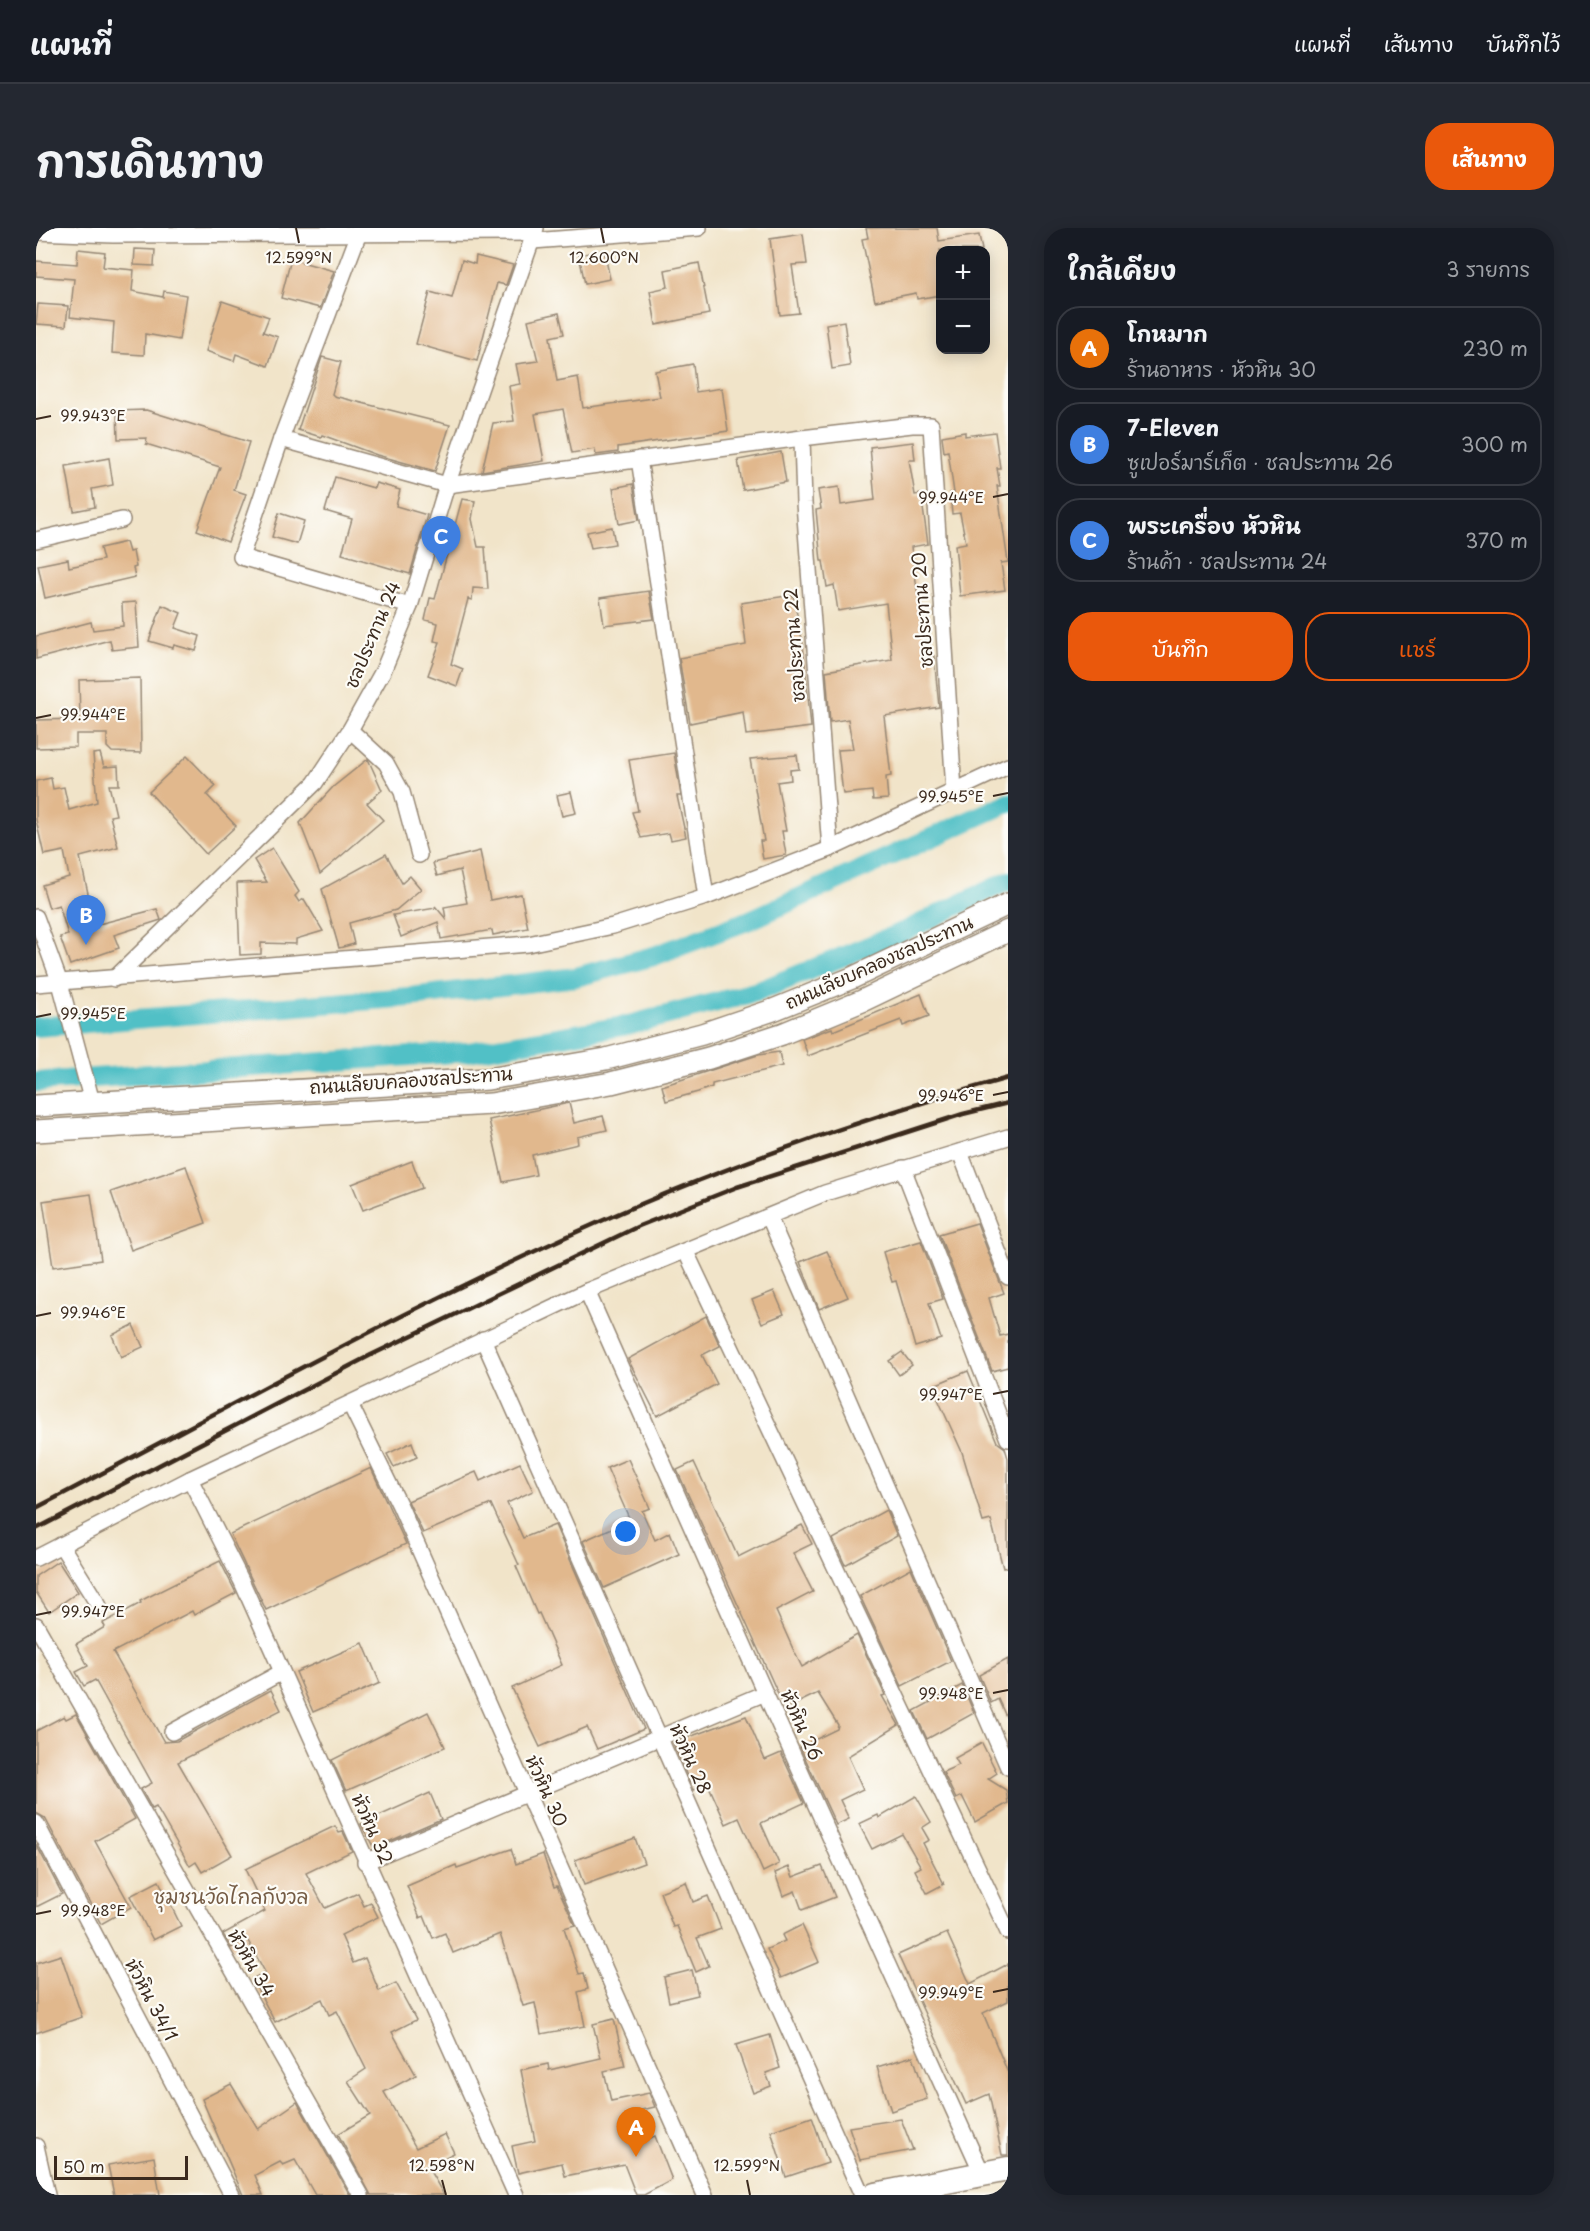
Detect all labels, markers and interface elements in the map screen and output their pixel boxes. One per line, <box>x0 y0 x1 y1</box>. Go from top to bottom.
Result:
text: แผนที่ <box>30 22 112 65</box>
text: แผนที่ <box>1294 27 1351 59</box>
text: เส้นทาง <box>1384 27 1453 59</box>
text: บันทึกไว้ <box>1486 27 1560 59</box>
button: เส้นทาง <box>1425 123 1554 190</box>
text: การเดินทาง <box>36 128 264 191</box>
text: 12.599°N <box>266 245 332 268</box>
text: 12.600°N <box>569 245 639 268</box>
map controls <box>936 246 990 354</box>
button: + <box>936 246 990 300</box>
text: ใกล้เคียง <box>1068 250 1176 289</box>
text: 3 รายการ <box>1446 254 1530 284</box>
button: − <box>936 300 990 354</box>
text: โกหมาก <box>1127 316 1208 349</box>
text: A <box>1082 333 1097 363</box>
text: 230 m <box>1463 333 1528 363</box>
text: ร้านอาหาร · หัวหิน 30 <box>1127 354 1316 384</box>
text: 99.943°E <box>60 403 126 426</box>
text: 7-Eleven <box>1127 410 1219 443</box>
text: B <box>1083 429 1096 459</box>
text: 300 m <box>1461 429 1528 459</box>
text: ซูเปอร์มาร์เก็ต · ชลประทาน 26 <box>1127 447 1393 477</box>
text: 99.944°E <box>918 485 984 508</box>
text: พระเครื่อง หัวหิน <box>1127 508 1301 541</box>
pin: C <box>422 516 460 566</box>
text: C <box>1082 525 1097 555</box>
text: 370 m <box>1465 525 1528 555</box>
text: ร้านค้า · ชลประทาน 24 <box>1127 546 1327 576</box>
street label: ชลประทาน 20 <box>904 551 939 669</box>
street label: ชลประทาน 24 <box>337 577 406 692</box>
street label: ชลประทาน 22 <box>776 587 811 703</box>
button: บันทึก <box>1068 612 1293 681</box>
button: แชร์ <box>1305 612 1530 681</box>
text: 99.944°E <box>60 702 126 725</box>
text: 99.945°E <box>918 784 984 807</box>
pin: B <box>67 896 106 945</box>
street label: ถนนเลียบคลองชลประทาน <box>780 908 977 1015</box>
text: 99.945°E <box>60 1001 126 1024</box>
street label: ถนนเลียบคลองชลประทาน <box>309 1059 513 1100</box>
text: 99.946°E <box>918 1083 984 1106</box>
text: 99.946°E <box>60 1300 126 1323</box>
text: 99.947°E <box>919 1382 983 1405</box>
your location <box>611 1517 640 1546</box>
text: 99.947°E <box>61 1599 125 1622</box>
text: 99.948°E <box>918 1681 984 1704</box>
street label: หัวหิน 26 <box>775 1684 830 1764</box>
street label: หัวหิน 28 <box>664 1719 719 1798</box>
street label: หัวหิน 30 <box>520 1750 575 1831</box>
street label: หัวหิน 32 <box>346 1789 401 1868</box>
district label: ชุมชนวัดไกลกังวล <box>154 1881 308 1913</box>
text: 99.948°E <box>60 1898 126 1921</box>
street label: หัวหิน 34 <box>222 1923 283 2001</box>
street label: หัวหิน 34/1 <box>119 1953 185 2045</box>
text: 99.949°E <box>918 1980 984 2003</box>
pin: A <box>616 2108 656 2157</box>
scale bar <box>54 2153 188 2180</box>
text: 12.598°N <box>409 2153 475 2176</box>
text: 12.599°N <box>714 2153 780 2176</box>
text: 50 m <box>63 2154 104 2178</box>

